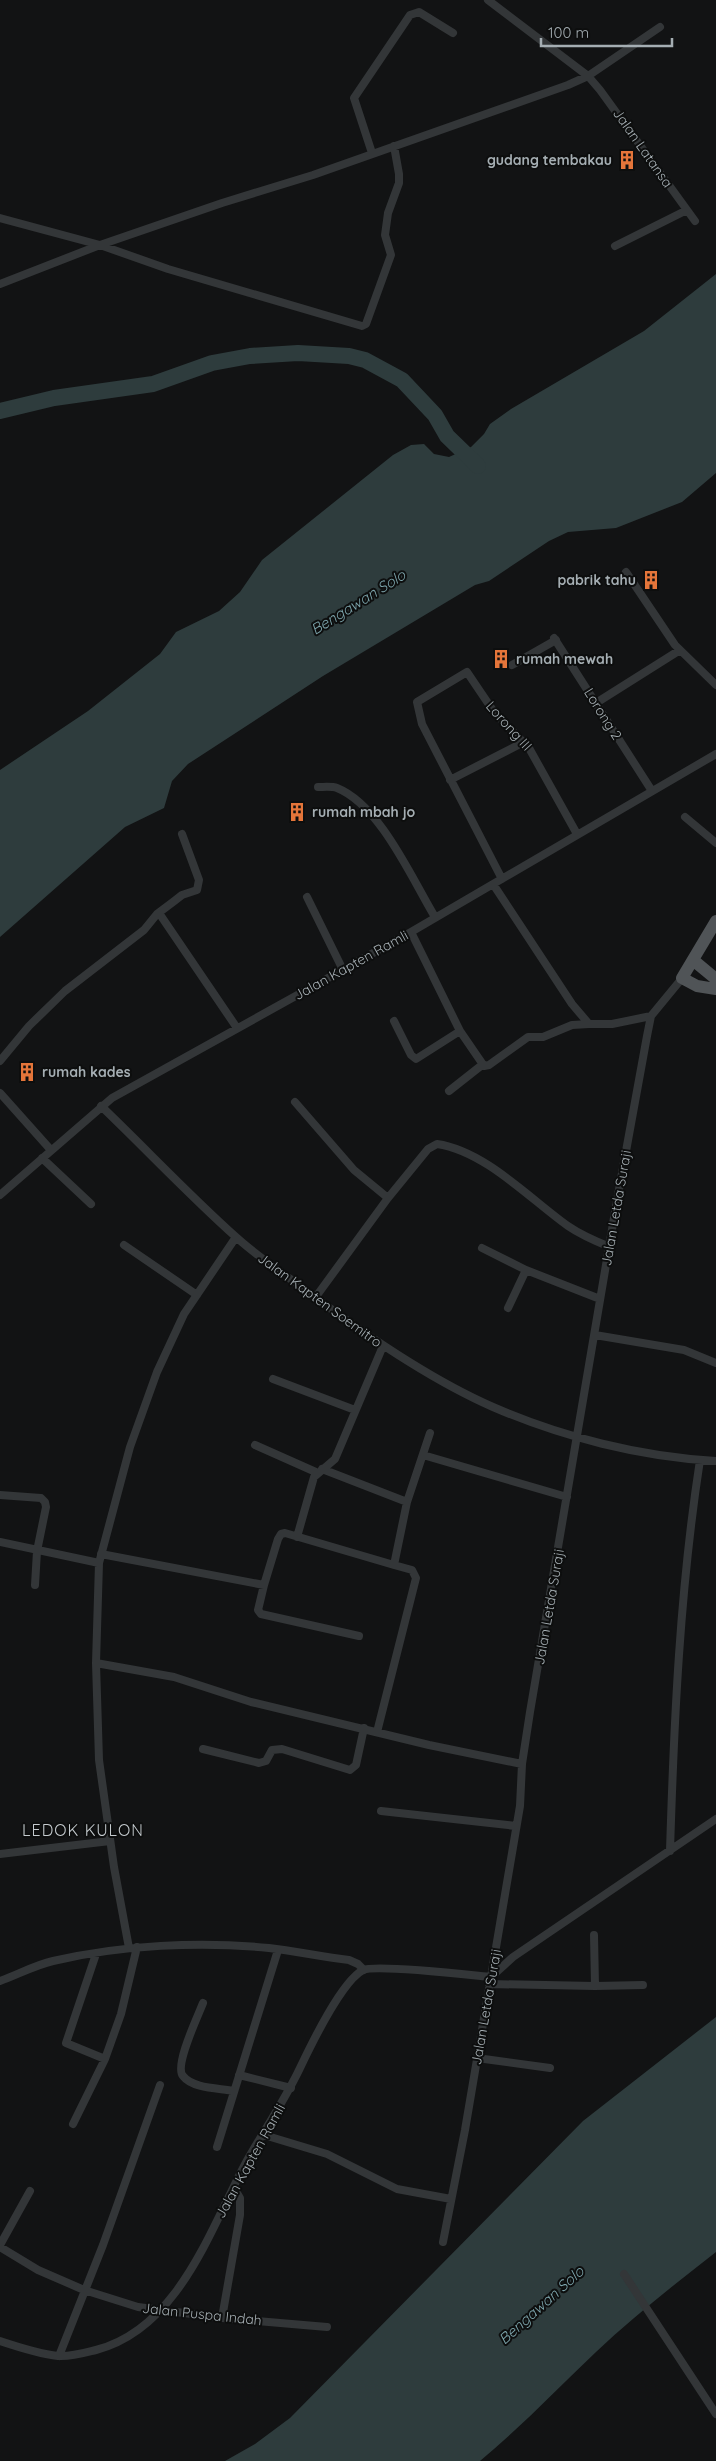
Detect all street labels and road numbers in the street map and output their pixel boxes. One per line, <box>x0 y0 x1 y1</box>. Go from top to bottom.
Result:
street label: Jalan Latansa <box>609 105 677 191</box>
street label: Lorong 2 <box>580 685 626 744</box>
street label: Lorong III <box>482 697 536 755</box>
street label: Jalan Kapten Ramli <box>291 926 411 1004</box>
street label: Jalan Letda Suraji <box>597 1149 635 1267</box>
street label: Jalan Kapten Soemitro <box>254 1249 386 1351</box>
street label: Jalan Letda Suraji <box>530 1548 568 1666</box>
street label: Jalan Letda Suraji <box>467 1948 505 2066</box>
street label: Jalan Kapten Ramli <box>211 2101 289 2221</box>
street label: Jalan Puspa Indah <box>141 2299 263 2329</box>

